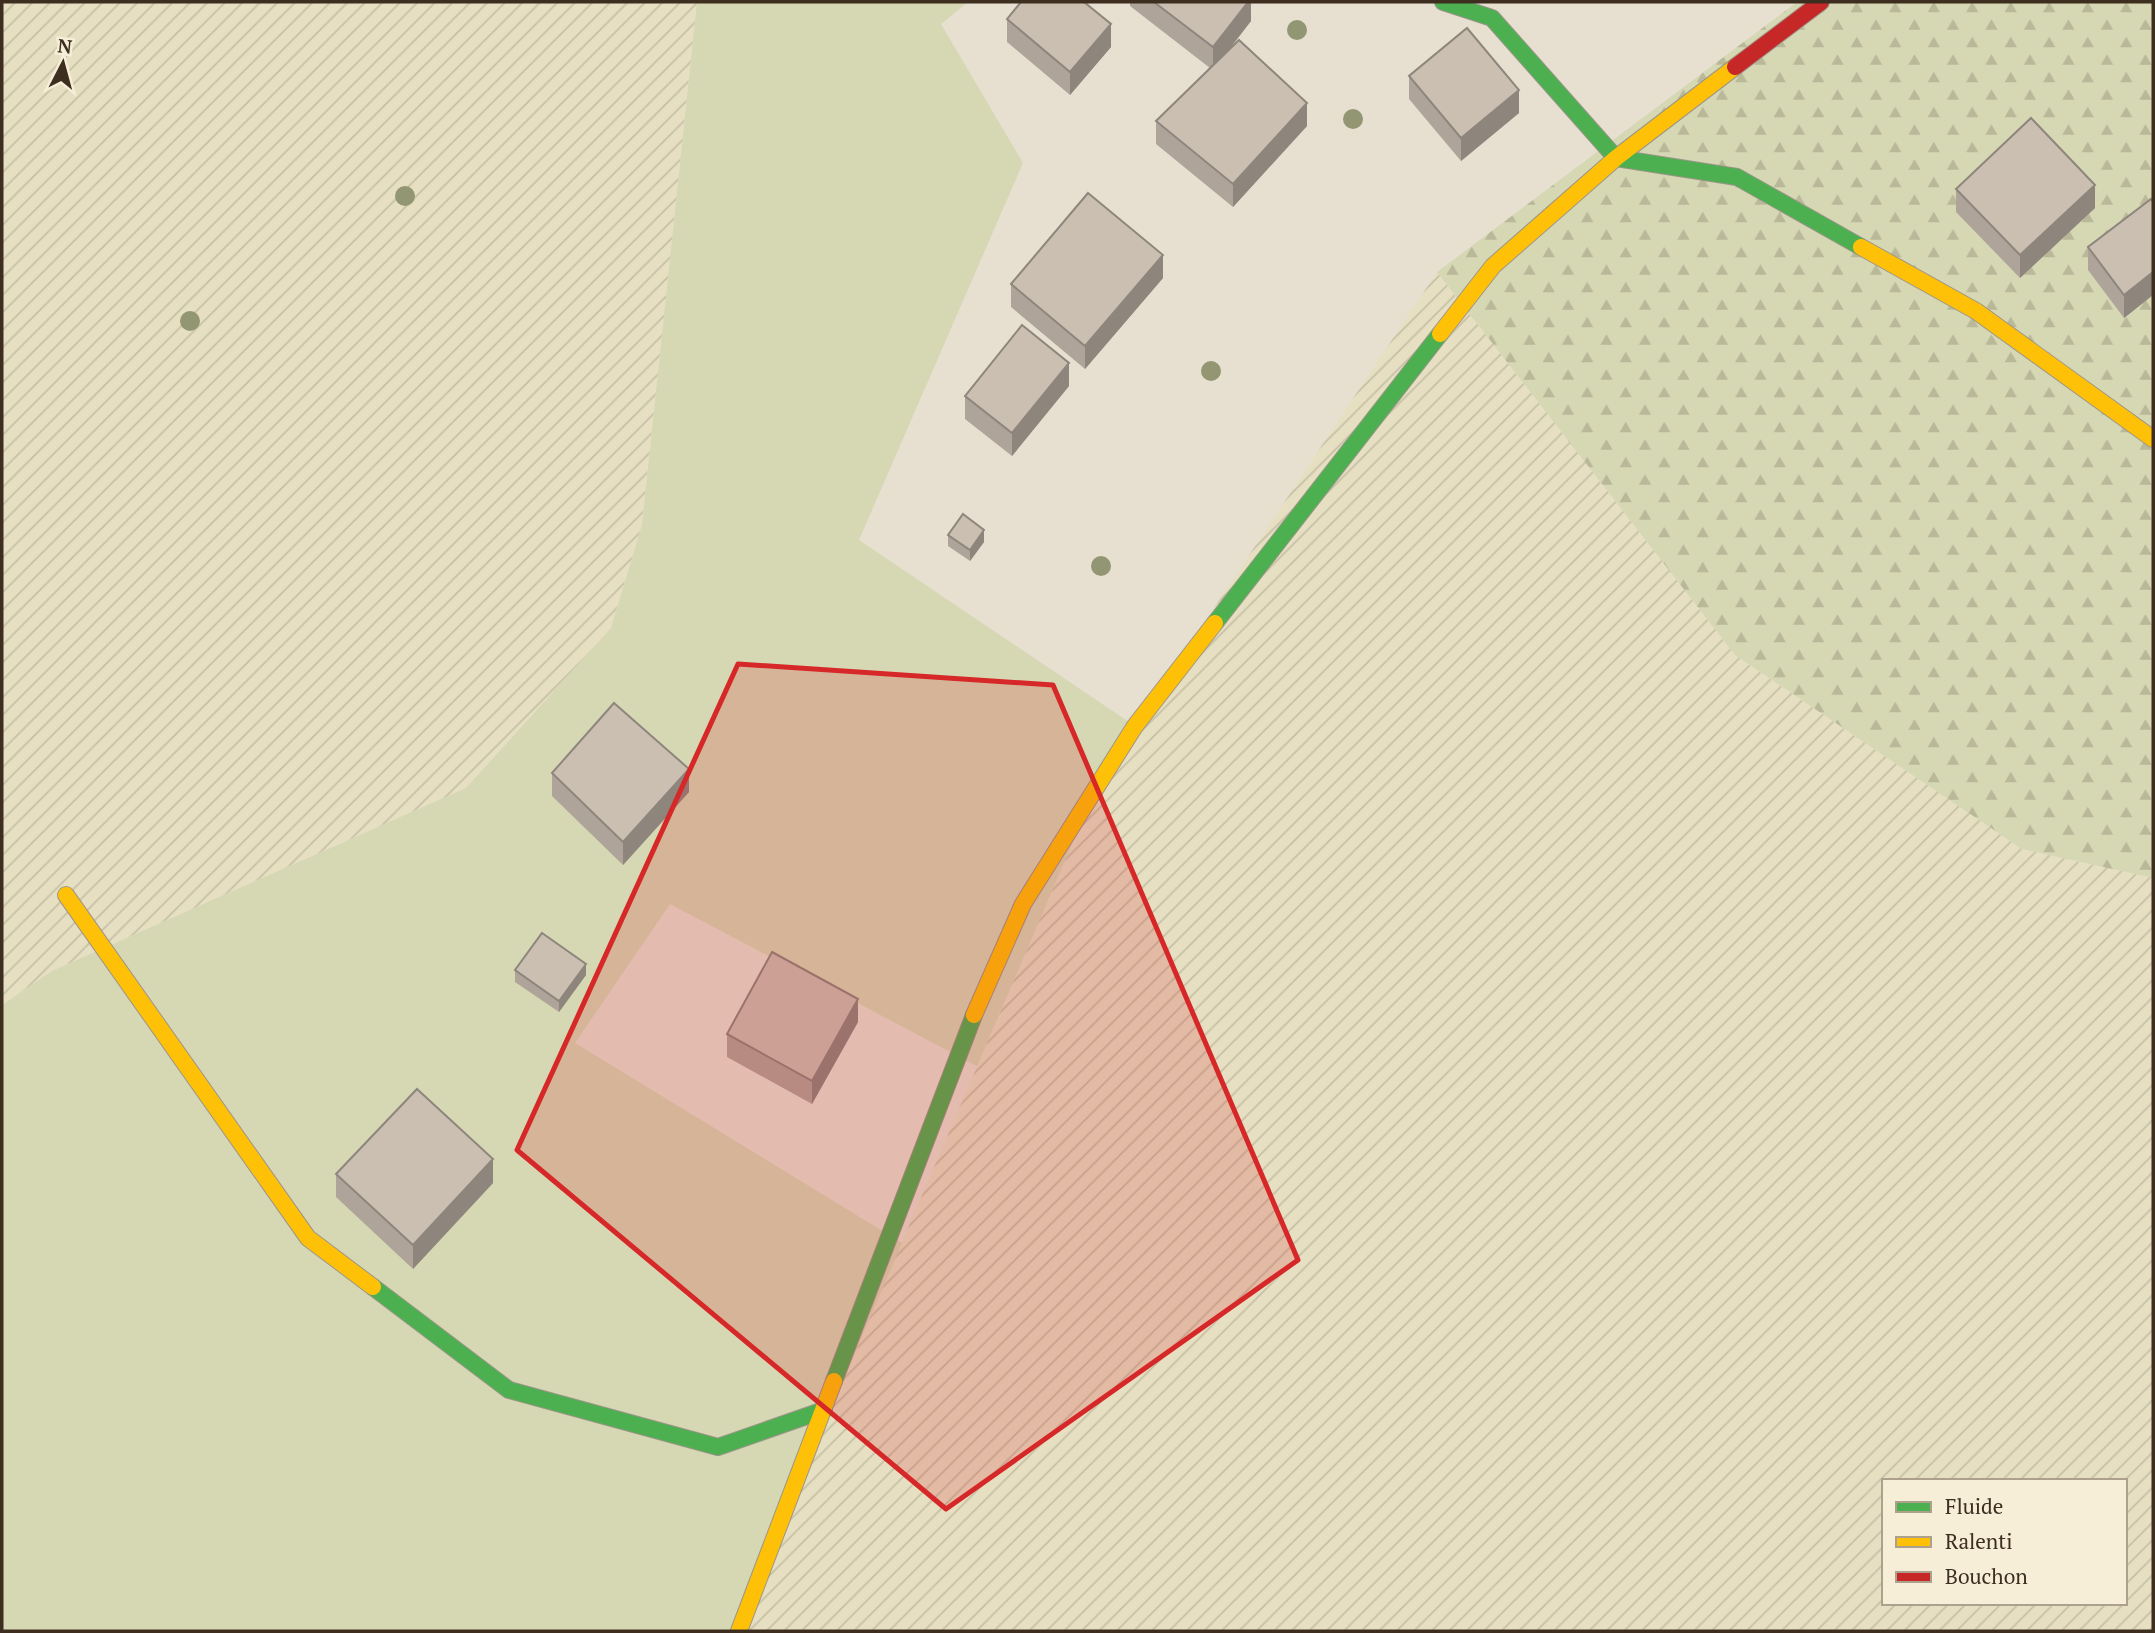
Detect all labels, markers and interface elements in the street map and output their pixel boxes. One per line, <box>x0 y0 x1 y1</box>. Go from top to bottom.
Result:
north arrow <box>28 28 98 98</box>
text: N <box>56 32 74 59</box>
legend <box>1882 1479 2127 1605</box>
text: Fluide <box>1945 1492 2003 1520</box>
text: Ralenti <box>1945 1527 2012 1555</box>
text: Bouchon <box>1945 1562 2028 1590</box>

